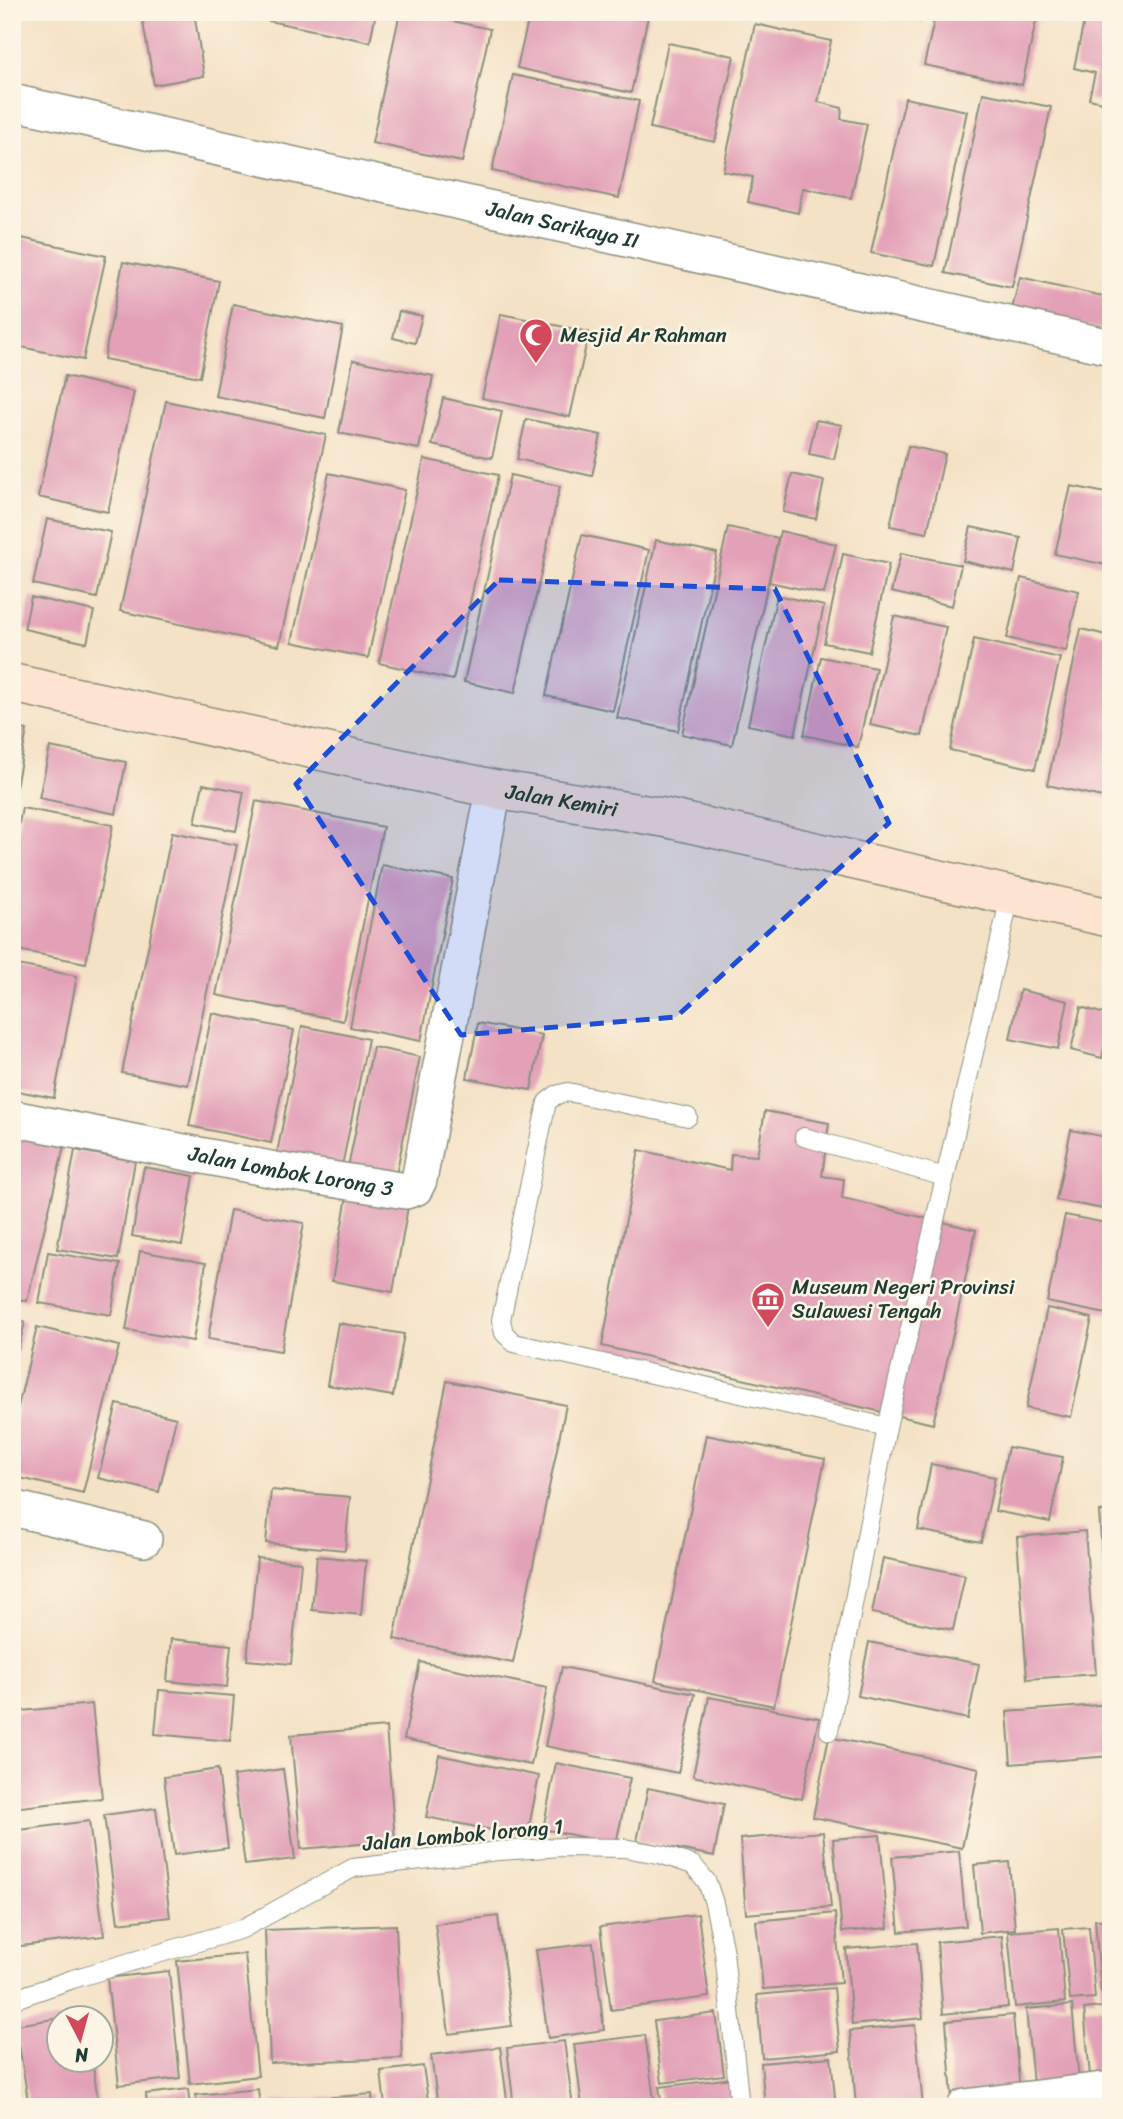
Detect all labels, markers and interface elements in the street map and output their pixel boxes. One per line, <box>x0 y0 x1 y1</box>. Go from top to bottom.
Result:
street label: Jalan Sarikaya II <box>482 189 643 260</box>
mosque icon: Mesjid Ar Rahman <box>517 316 555 365</box>
place label: Mesjid Ar Rahman <box>560 316 727 354</box>
street label: Jalan Kemiri <box>502 772 622 829</box>
street label: Jalan Lombok Lorong 3 <box>184 1134 396 1208</box>
place label: Museum Negeri Provinsi Sulawesi Tengah <box>792 1268 1016 1330</box>
museum icon: Museum Negeri Provinsi Sulawesi Tengah <box>749 1280 787 1329</box>
street label: Jalan Lombok lorong 1 <box>360 1807 565 1863</box>
north arrow <box>46 2004 116 2074</box>
text: N <box>73 2038 91 2073</box>

